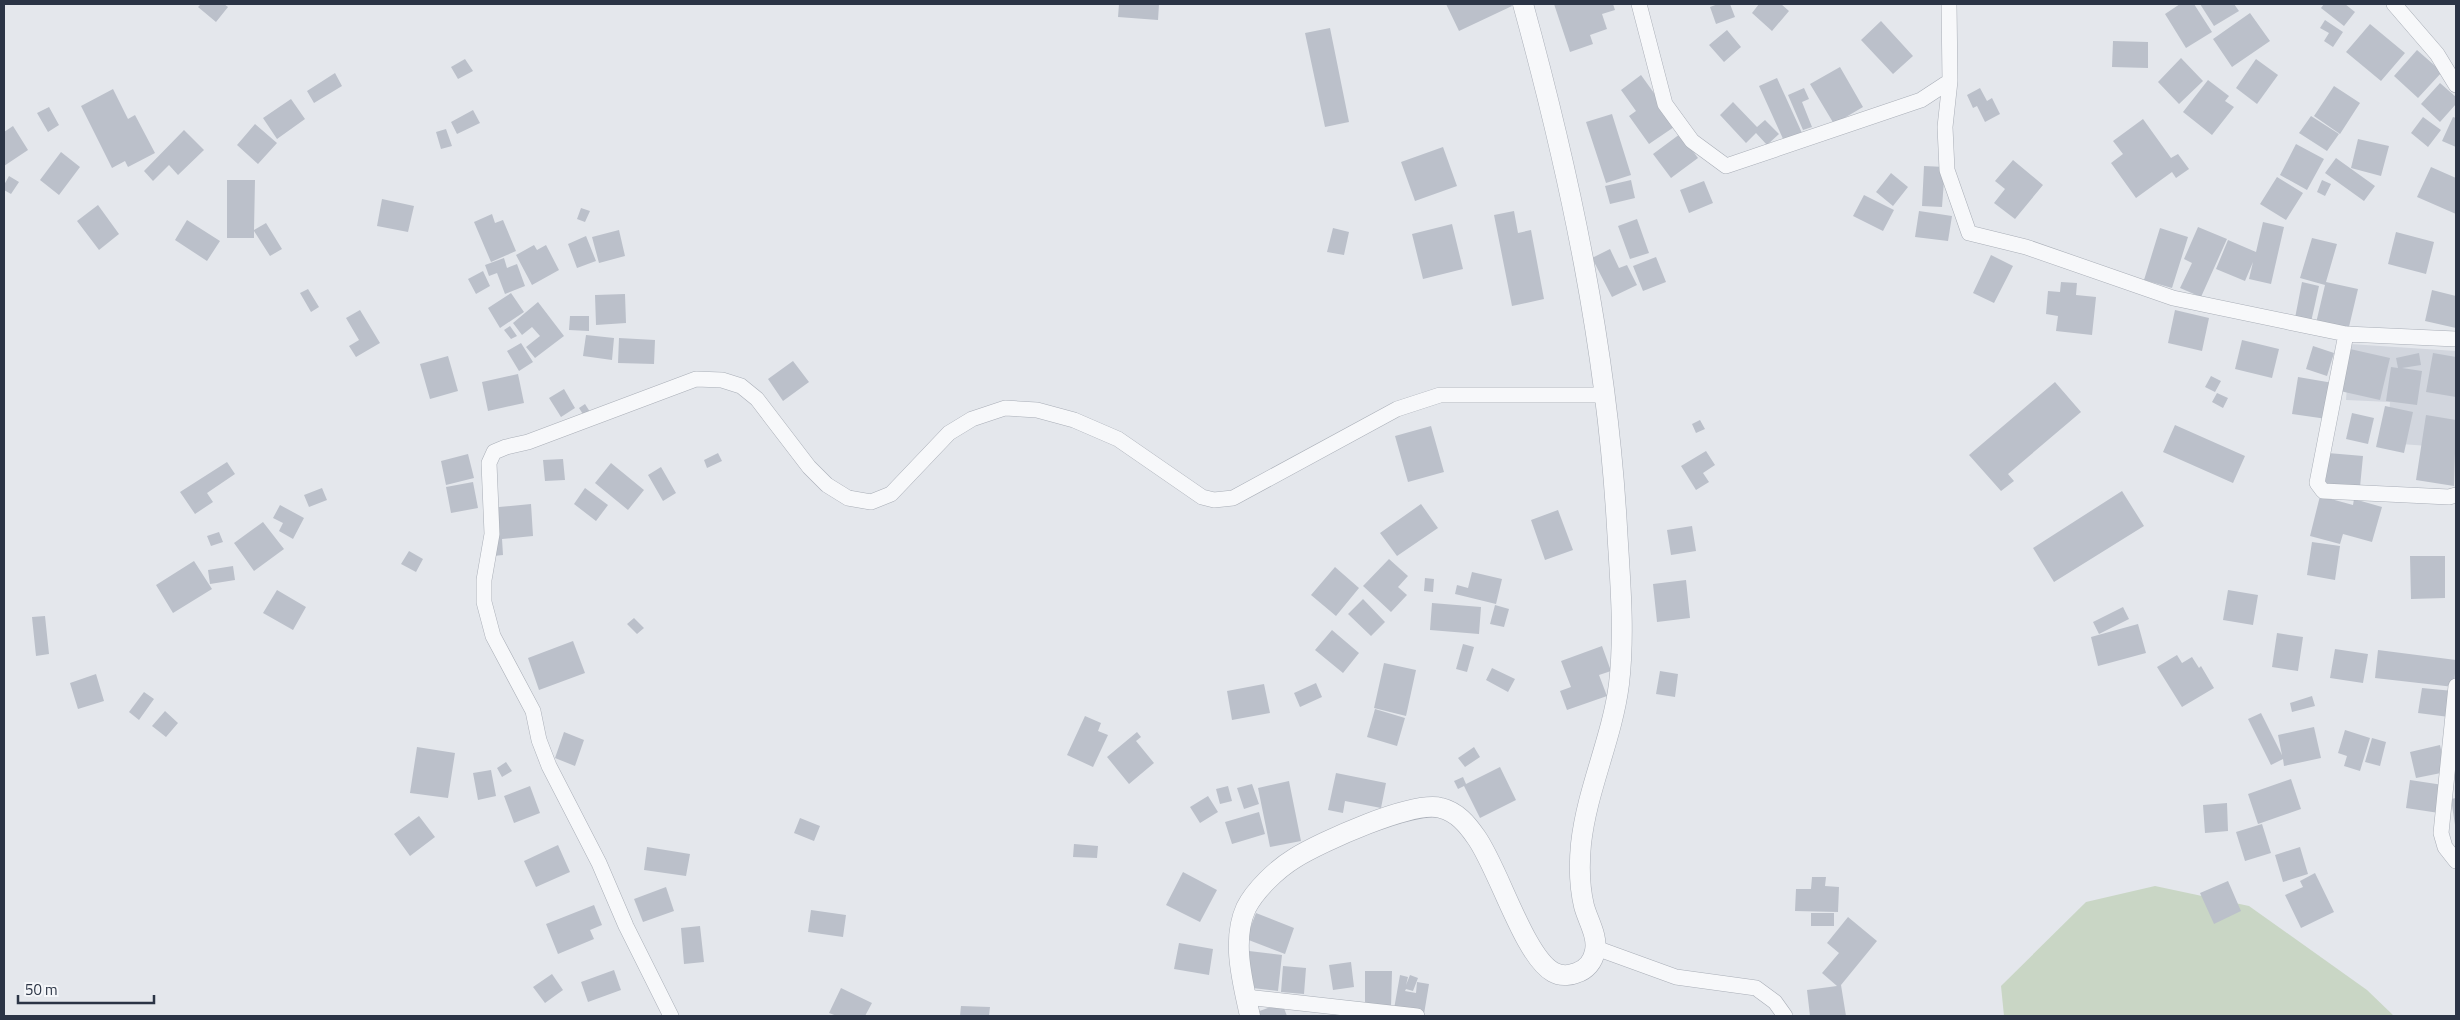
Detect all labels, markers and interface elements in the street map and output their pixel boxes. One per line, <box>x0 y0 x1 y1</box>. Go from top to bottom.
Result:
scale bar <box>18 972 154 1004</box>
text: 50 m <box>25 978 58 1001</box>

